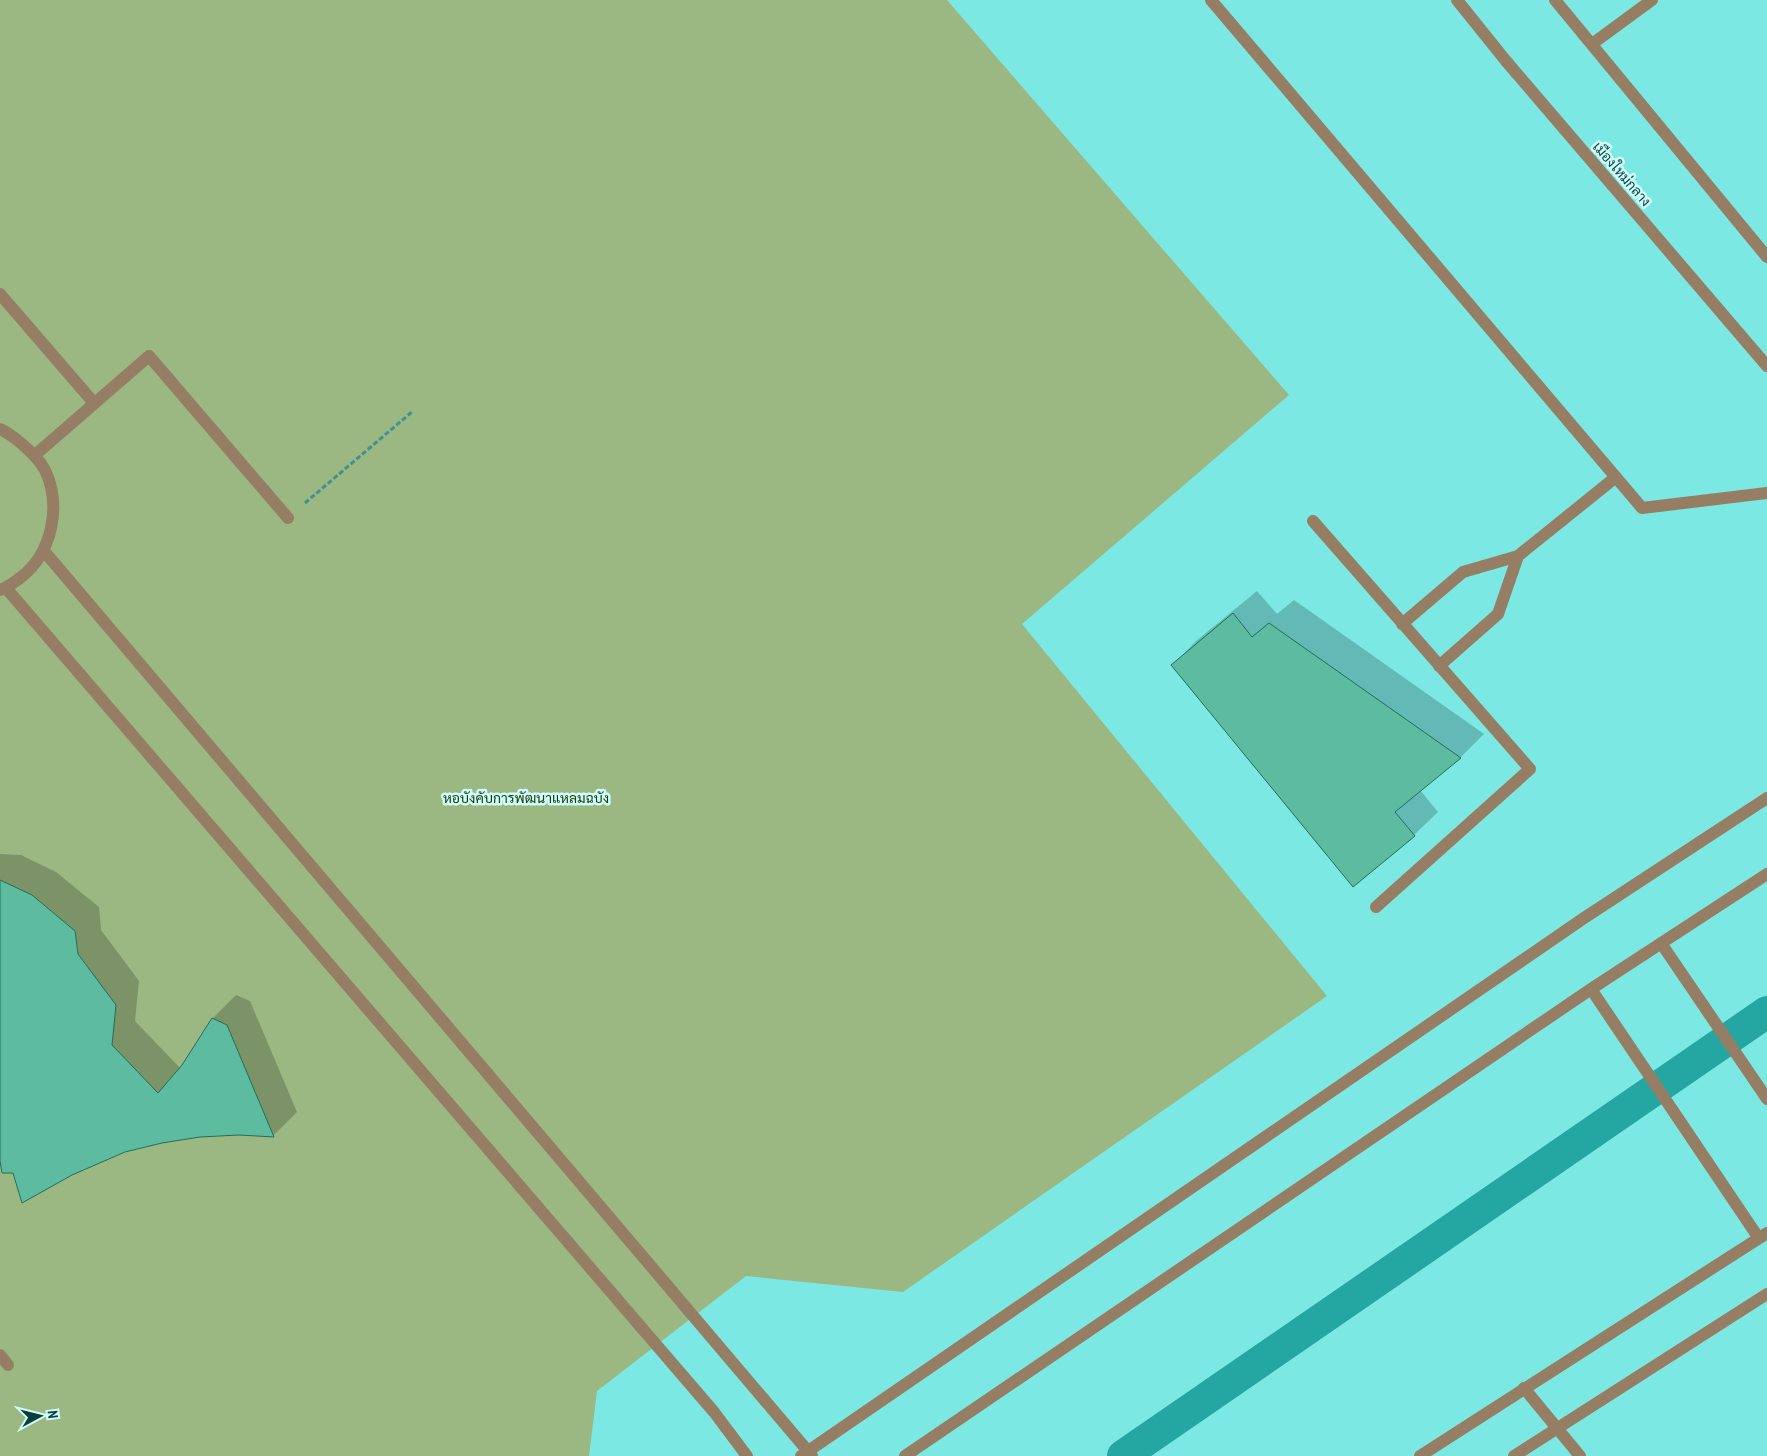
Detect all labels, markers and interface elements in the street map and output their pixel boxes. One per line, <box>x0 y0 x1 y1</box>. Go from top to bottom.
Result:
street label: เมืองใหม่กลาง <box>1589 138 1655 210</box>
park label: หอบังคับการพัฒนาแหลมฉบัง <box>443 789 609 807</box>
north arrow <box>15 1391 65 1441</box>
text: N <box>44 1410 62 1419</box>

